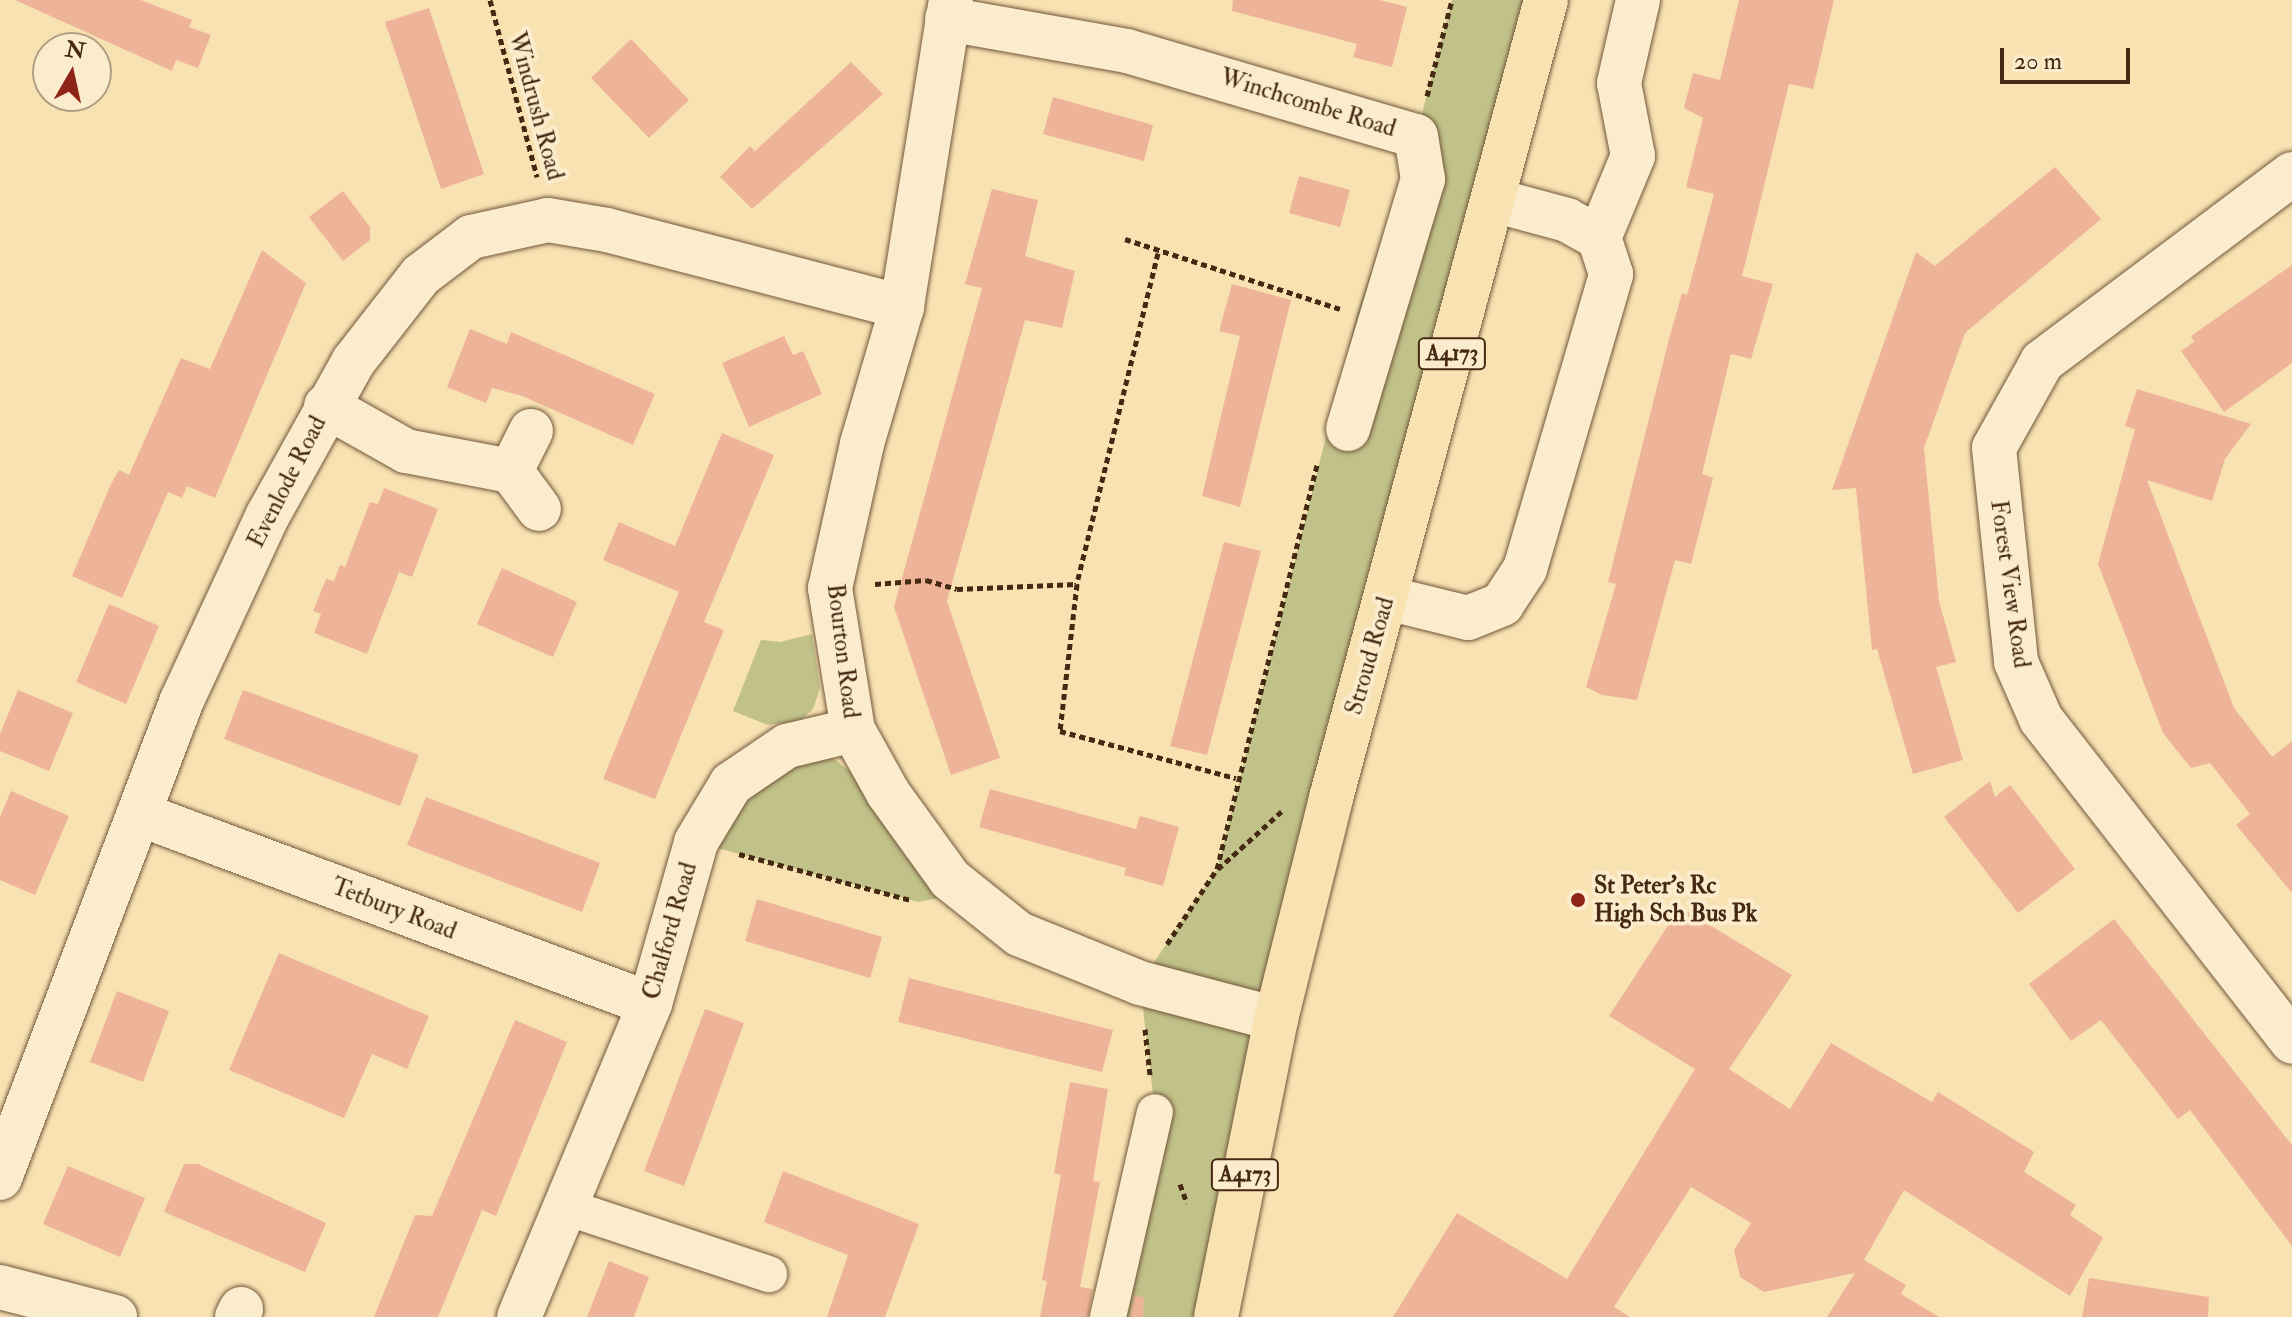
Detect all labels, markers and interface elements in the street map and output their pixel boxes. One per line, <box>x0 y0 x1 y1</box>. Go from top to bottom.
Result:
street label: Windrush Road <box>502 29 570 183</box>
north arrow <box>32 32 112 112</box>
scale bar <box>2004 32 2134 82</box>
text: N <box>64 35 87 66</box>
text: 20 m <box>2014 46 2062 77</box>
street label: Winchcombe Road <box>1217 63 1399 143</box>
road number: A4173 <box>1416 336 1488 372</box>
street label: Evenlode Road <box>241 411 333 553</box>
street label: Forest View Road <box>1984 498 2036 670</box>
street label: Bourton Road <box>820 582 866 720</box>
street label: Stroud Road <box>1339 594 1401 718</box>
street label: Chalford Road <box>637 859 703 1003</box>
street label: Tetbury Road <box>327 872 461 946</box>
place label: St Peter's Rc High Sch Bus Pk <box>1594 872 1757 928</box>
marker: St Peter's Rc High Sch Bus Pk <box>1569 891 1587 909</box>
road number: A4173 <box>1209 1157 1281 1193</box>

